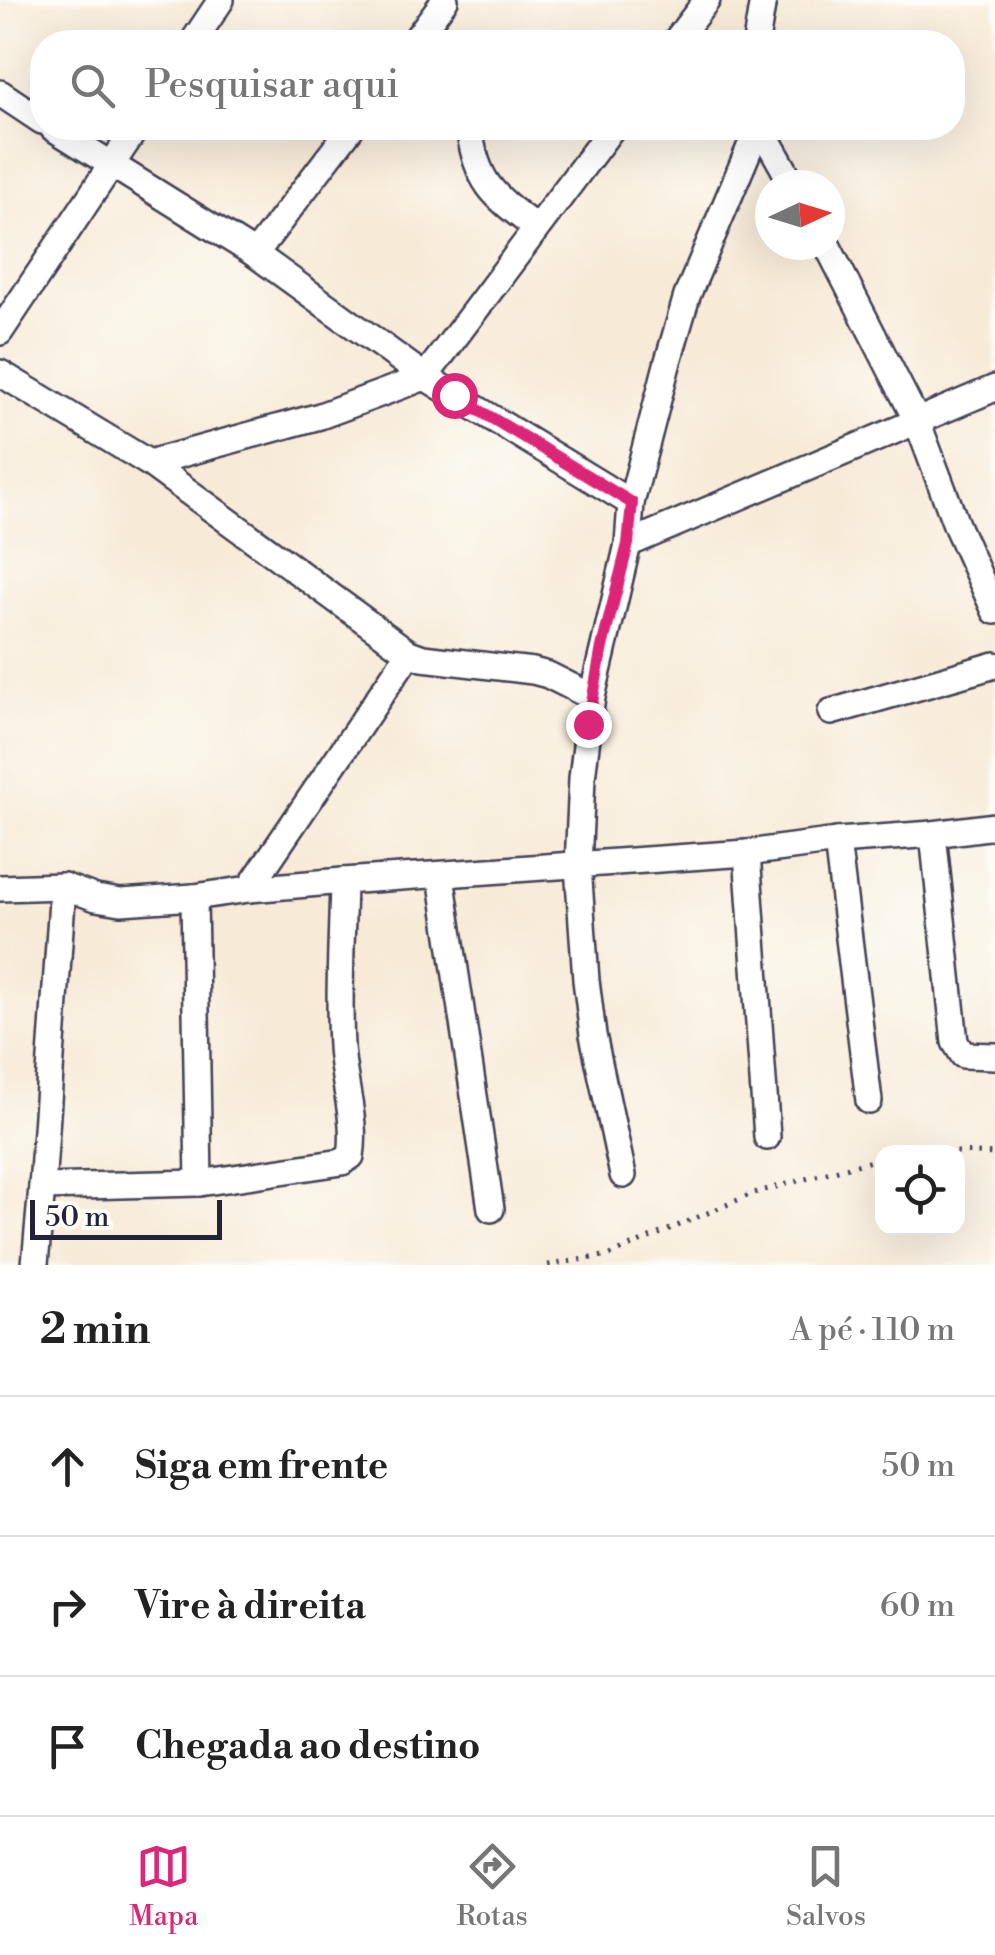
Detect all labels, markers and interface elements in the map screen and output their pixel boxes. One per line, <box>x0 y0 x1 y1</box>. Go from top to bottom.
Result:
search box <box>30 30 965 140</box>
icon: search <box>65 58 120 113</box>
text: Pesquisar aqui <box>145 62 399 109</box>
north arrow <box>755 170 845 260</box>
route start <box>432 373 478 419</box>
route end <box>566 702 612 748</box>
map controls <box>875 1145 965 1235</box>
button: locate <box>875 1145 965 1235</box>
scale bar <box>30 1195 222 1240</box>
text: 50 m <box>45 1200 109 1235</box>
text: 2 min <box>40 1304 150 1357</box>
text: A pé · 110 m <box>790 1310 955 1350</box>
icon: ahead <box>40 1439 95 1494</box>
text: Siga em frente <box>135 1443 388 1490</box>
text: 50 m <box>882 1446 955 1486</box>
icon: right <box>40 1579 95 1634</box>
text: Vire à direita <box>135 1583 366 1630</box>
text: 60 m <box>880 1586 955 1626</box>
icon: arrive <box>40 1719 95 1774</box>
text: Chegada ao destino <box>135 1723 481 1770</box>
tab: Mapa <box>129 1839 198 1934</box>
tab: Rotas <box>456 1839 528 1934</box>
tab: Salvos <box>786 1839 866 1934</box>

